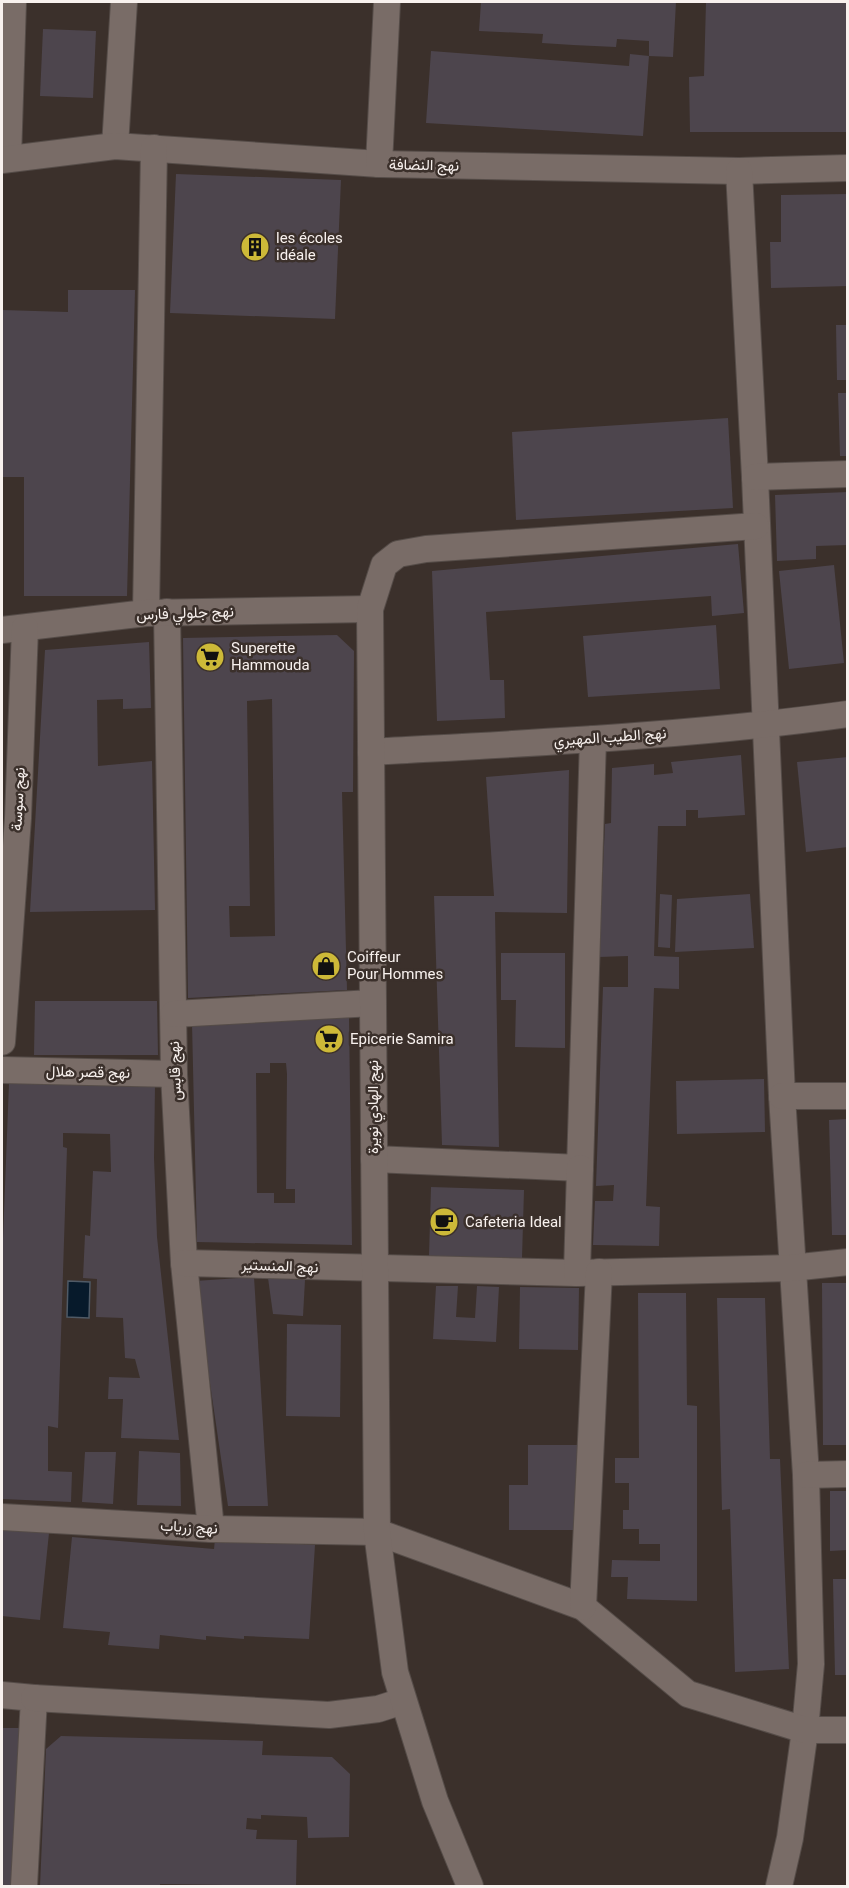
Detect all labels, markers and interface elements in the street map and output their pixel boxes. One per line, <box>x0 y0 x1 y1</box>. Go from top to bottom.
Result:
street label: نهج النضافة <box>389 155 459 177</box>
place label: les écoles idéale <box>276 229 343 264</box>
building icon: les écoles idéale <box>239 231 271 263</box>
street label: نهج جلولي فارس <box>136 602 234 628</box>
place label: Superette Hammouda <box>231 639 310 674</box>
supermarket icon: Superette Hammouda <box>194 641 226 673</box>
street label: نهج الطيب المهيري <box>553 724 667 754</box>
street label: نهج سوسة <box>7 767 31 831</box>
place label: Coiffeur Pour Hommes <box>347 948 443 983</box>
shop icon: Coiffeur Pour Hommes <box>310 950 342 982</box>
supermarket icon: Epicerie Samira <box>313 1023 345 1055</box>
place label: Epicerie Samira <box>350 1030 454 1048</box>
street label: نهج قابس <box>165 1041 187 1101</box>
street label: نهج الهادي نويرة <box>364 1060 386 1154</box>
street label: نهج قصر هلال <box>46 1062 130 1084</box>
cafe icon: Cafeteria Ideal <box>428 1206 460 1238</box>
place label: Cafeteria Ideal <box>465 1213 562 1231</box>
street label: نهج المنستير <box>240 1256 319 1278</box>
street label: نهج زرياب <box>160 1517 218 1539</box>

